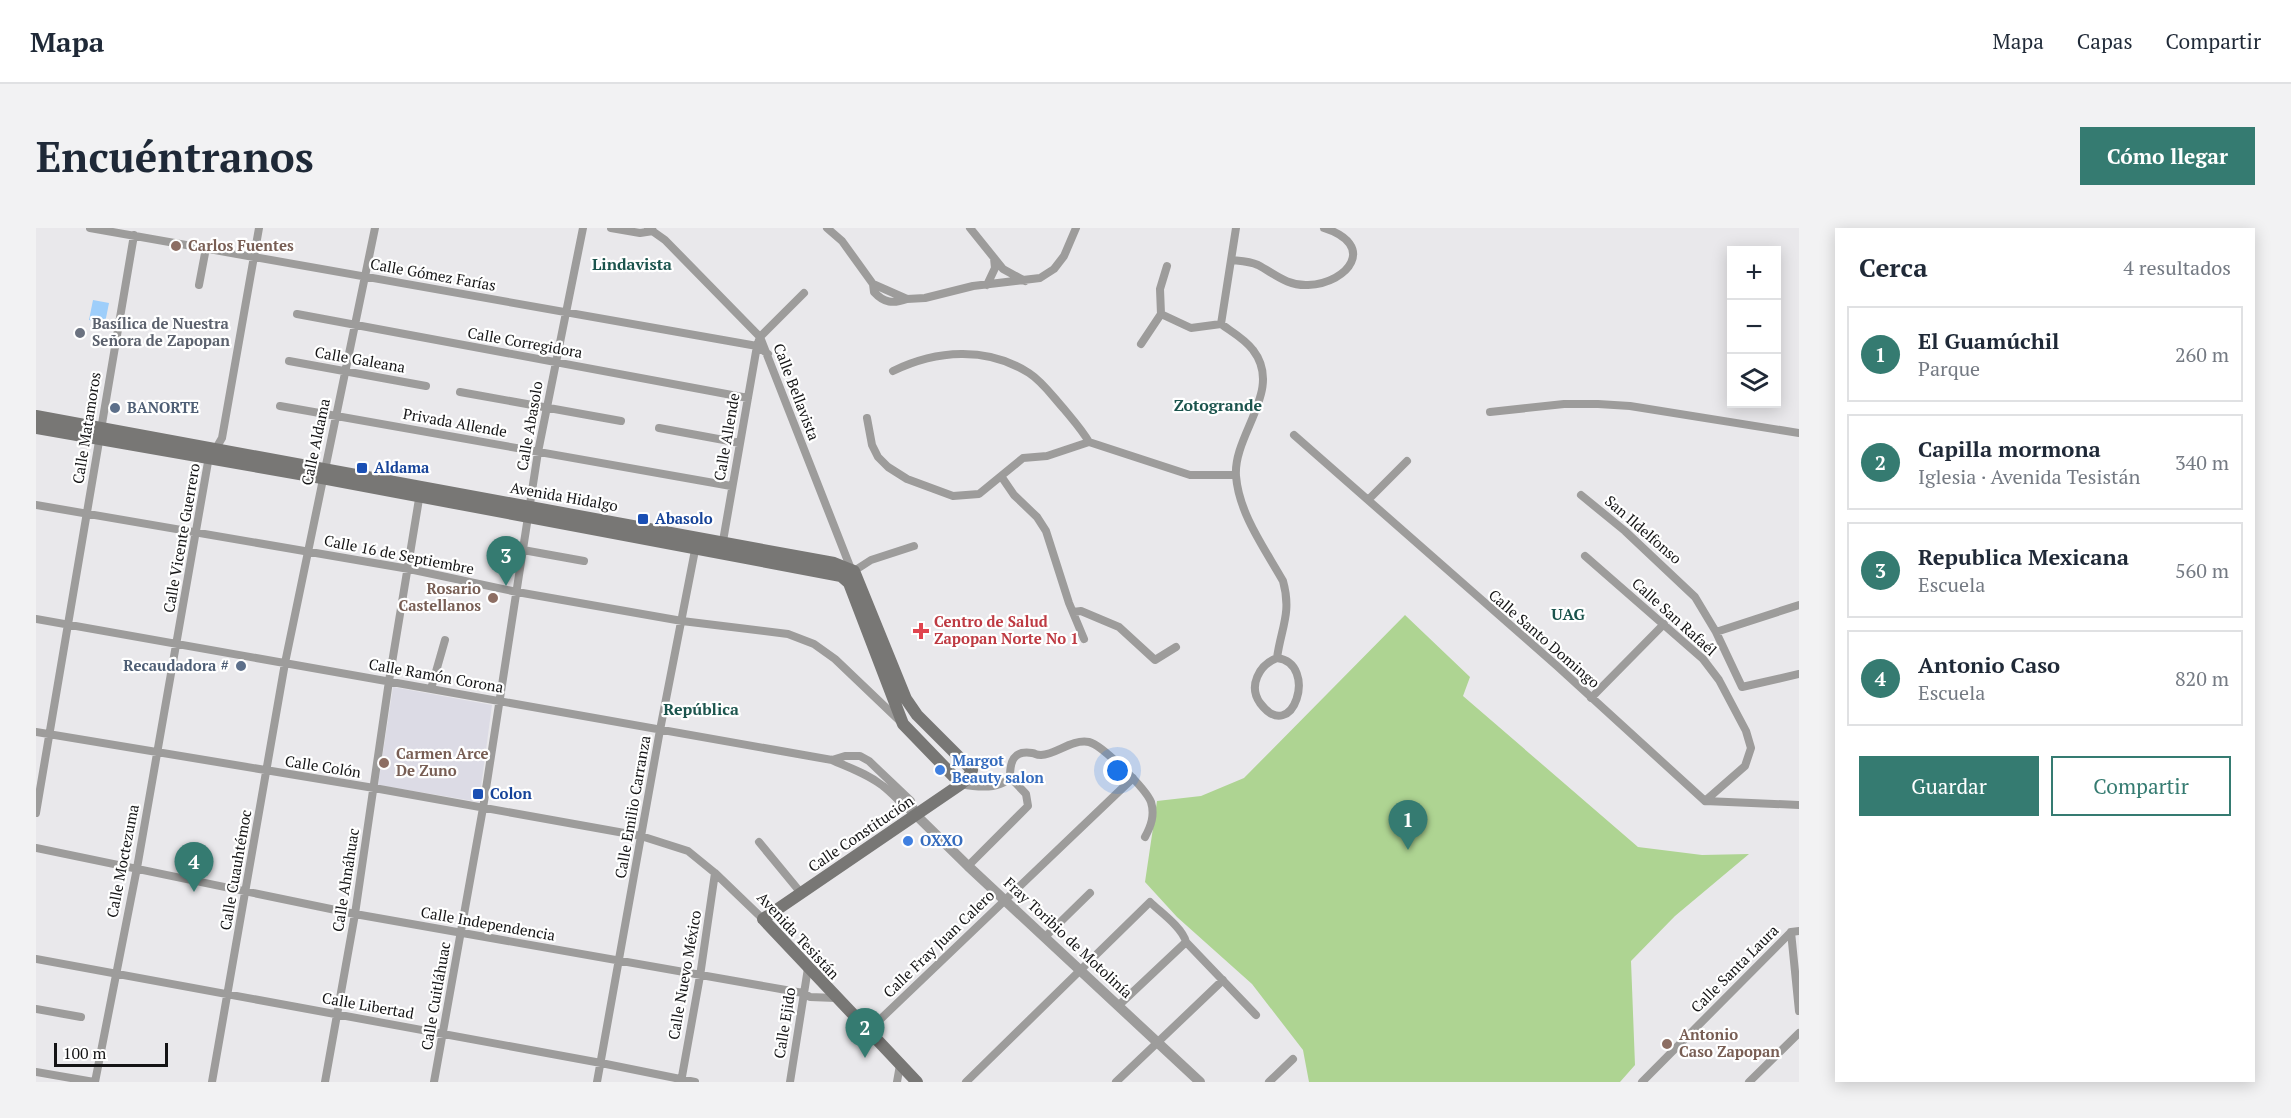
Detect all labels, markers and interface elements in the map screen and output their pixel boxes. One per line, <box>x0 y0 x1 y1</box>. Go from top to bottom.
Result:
text: Mapa <box>30 23 104 60</box>
text: Mapa <box>1992 27 2044 55</box>
text: Capas <box>2077 27 2133 55</box>
text: Compartir <box>2166 27 2261 55</box>
button: Cómo llegar <box>2080 127 2255 185</box>
text: Encuéntranos <box>36 128 314 184</box>
place label: Carlos Fuentes <box>188 235 294 255</box>
marker: Carlos Fuentes <box>169 239 183 253</box>
map controls <box>1727 246 1781 408</box>
button: + <box>1727 246 1781 300</box>
text: Cerca <box>1859 250 1928 284</box>
street label: Calle Gómez Farías <box>369 253 498 295</box>
district label: Lindavista <box>592 253 672 275</box>
text: 4 resultados <box>2123 254 2231 281</box>
button: − <box>1727 300 1781 354</box>
place label: Basílica de Nuestra Señora de Zapopan <box>92 313 230 350</box>
street label: Calle Corregidora <box>466 322 585 362</box>
marker: Basílica de Nuestra Señora de Zapopan <box>73 326 87 340</box>
text: El Guamúchil <box>1918 326 2059 355</box>
street label: Calle Bellavista <box>769 340 825 444</box>
street label: Calle Galeana <box>313 341 407 377</box>
text: 1 <box>1875 341 1886 368</box>
text: 260 m <box>2175 341 2229 368</box>
button: layers <box>1727 354 1781 408</box>
text: Parque <box>1918 355 1980 382</box>
street label: Calle Matamoros <box>67 370 105 485</box>
street label: Calle Abasolo <box>511 379 547 472</box>
street label: Calle Allende <box>708 391 744 482</box>
district label: Zotogrande <box>1174 394 1263 416</box>
street label: Calle Aldama <box>296 396 334 487</box>
place label: BANORTE <box>127 397 199 417</box>
marker: BANORTE <box>108 401 122 415</box>
street label: Privada Allende <box>402 403 509 441</box>
text: Capilla mormona <box>1918 434 2101 463</box>
text: 2 <box>1875 449 1886 476</box>
text: 340 m <box>2175 449 2229 476</box>
place label: Aldama <box>374 457 430 477</box>
marker: Aldama <box>355 461 369 475</box>
street label: Calle Vicente Guerrero <box>158 462 204 614</box>
text: Iglesia · Avenida Tesistán <box>1918 463 2141 490</box>
street label: Avenida Hidalgo <box>509 477 620 515</box>
street label: San Ildelfonso <box>1601 490 1686 568</box>
place label: Abasolo <box>655 508 713 528</box>
marker: Abasolo <box>636 512 650 526</box>
street label: Calle 16 de Septiembre <box>322 530 476 578</box>
pin: 3 <box>486 536 526 586</box>
text: Republica Mexicana <box>1918 542 2129 571</box>
text: 3 <box>1875 557 1886 584</box>
text: 560 m <box>2175 557 2229 584</box>
text: Escuela <box>1918 571 1985 598</box>
street label: Calle San Rafaél <box>1628 573 1721 660</box>
place label: Rosario Castellanos <box>398 578 481 615</box>
street label: Calle Santo Domingo <box>1485 584 1604 692</box>
marker: Rosario Castellanos <box>486 591 500 605</box>
district label: UAG <box>1551 603 1585 625</box>
place label: Centro de Salud Zapopan Norte No 1 <box>934 611 1079 648</box>
marker: Centro de Salud Zapopan Norte No 1 <box>912 622 930 640</box>
text: Antonio Caso <box>1918 650 2060 679</box>
street label: Calle Ramón Corona <box>367 653 506 697</box>
place label: Recaudadora # <box>123 655 229 675</box>
marker: Recaudadora # <box>234 659 248 673</box>
text: 4 <box>1875 665 1886 692</box>
text: 820 m <box>2175 665 2229 692</box>
text: Escuela <box>1918 679 1985 706</box>
district label: República <box>663 698 739 720</box>
street label: Calle Emilio Carranza <box>610 733 655 880</box>
place label: Carmen Arce De Zuno <box>396 743 489 780</box>
street label: Calle Colón <box>284 750 363 782</box>
place label: Margot Beauty salon <box>952 750 1044 787</box>
marker: Carmen Arce De Zuno <box>377 756 391 770</box>
your location <box>1103 756 1132 785</box>
button: Guardar <box>1859 756 2039 816</box>
button: Compartir <box>2051 756 2231 816</box>
marker: Margot Beauty salon <box>933 763 947 777</box>
place label: Colon <box>490 783 532 803</box>
marker: Colon <box>471 787 485 801</box>
street label: Calle Constitución <box>804 790 917 876</box>
pin: 1 <box>1388 800 1428 850</box>
street label: Calle Moctezuma <box>101 802 143 919</box>
street label: Calle Cuauhtémoc <box>215 808 255 932</box>
street label: Calle Ahnáhuac <box>327 827 363 933</box>
place label: OXXO <box>920 830 963 850</box>
marker: OXXO <box>901 834 915 848</box>
pin: 4 <box>174 842 214 892</box>
street label: Fray Toribio de Motolinía <box>1000 872 1138 1002</box>
street label: Calle Fray Juan Calero <box>878 885 998 1002</box>
street label: Avenida Tesistán <box>753 887 844 983</box>
street label: Calle Independencia <box>419 901 557 945</box>
street label: Calle Nuevo México <box>663 908 705 1041</box>
street label: Calle Santa Laura <box>1686 920 1783 1017</box>
street label: Calle Cuitláhuac <box>416 940 454 1052</box>
street label: Calle Ejido <box>769 986 799 1060</box>
street label: Calle Libertad <box>321 987 416 1023</box>
pin: 2 <box>846 1008 884 1058</box>
place label: Antonio Caso Zapopan <box>1679 1024 1780 1061</box>
marker: Antonio Caso Zapopan <box>1660 1037 1674 1051</box>
scale bar <box>54 1040 168 1068</box>
text: 100 m <box>63 1042 106 1064</box>

